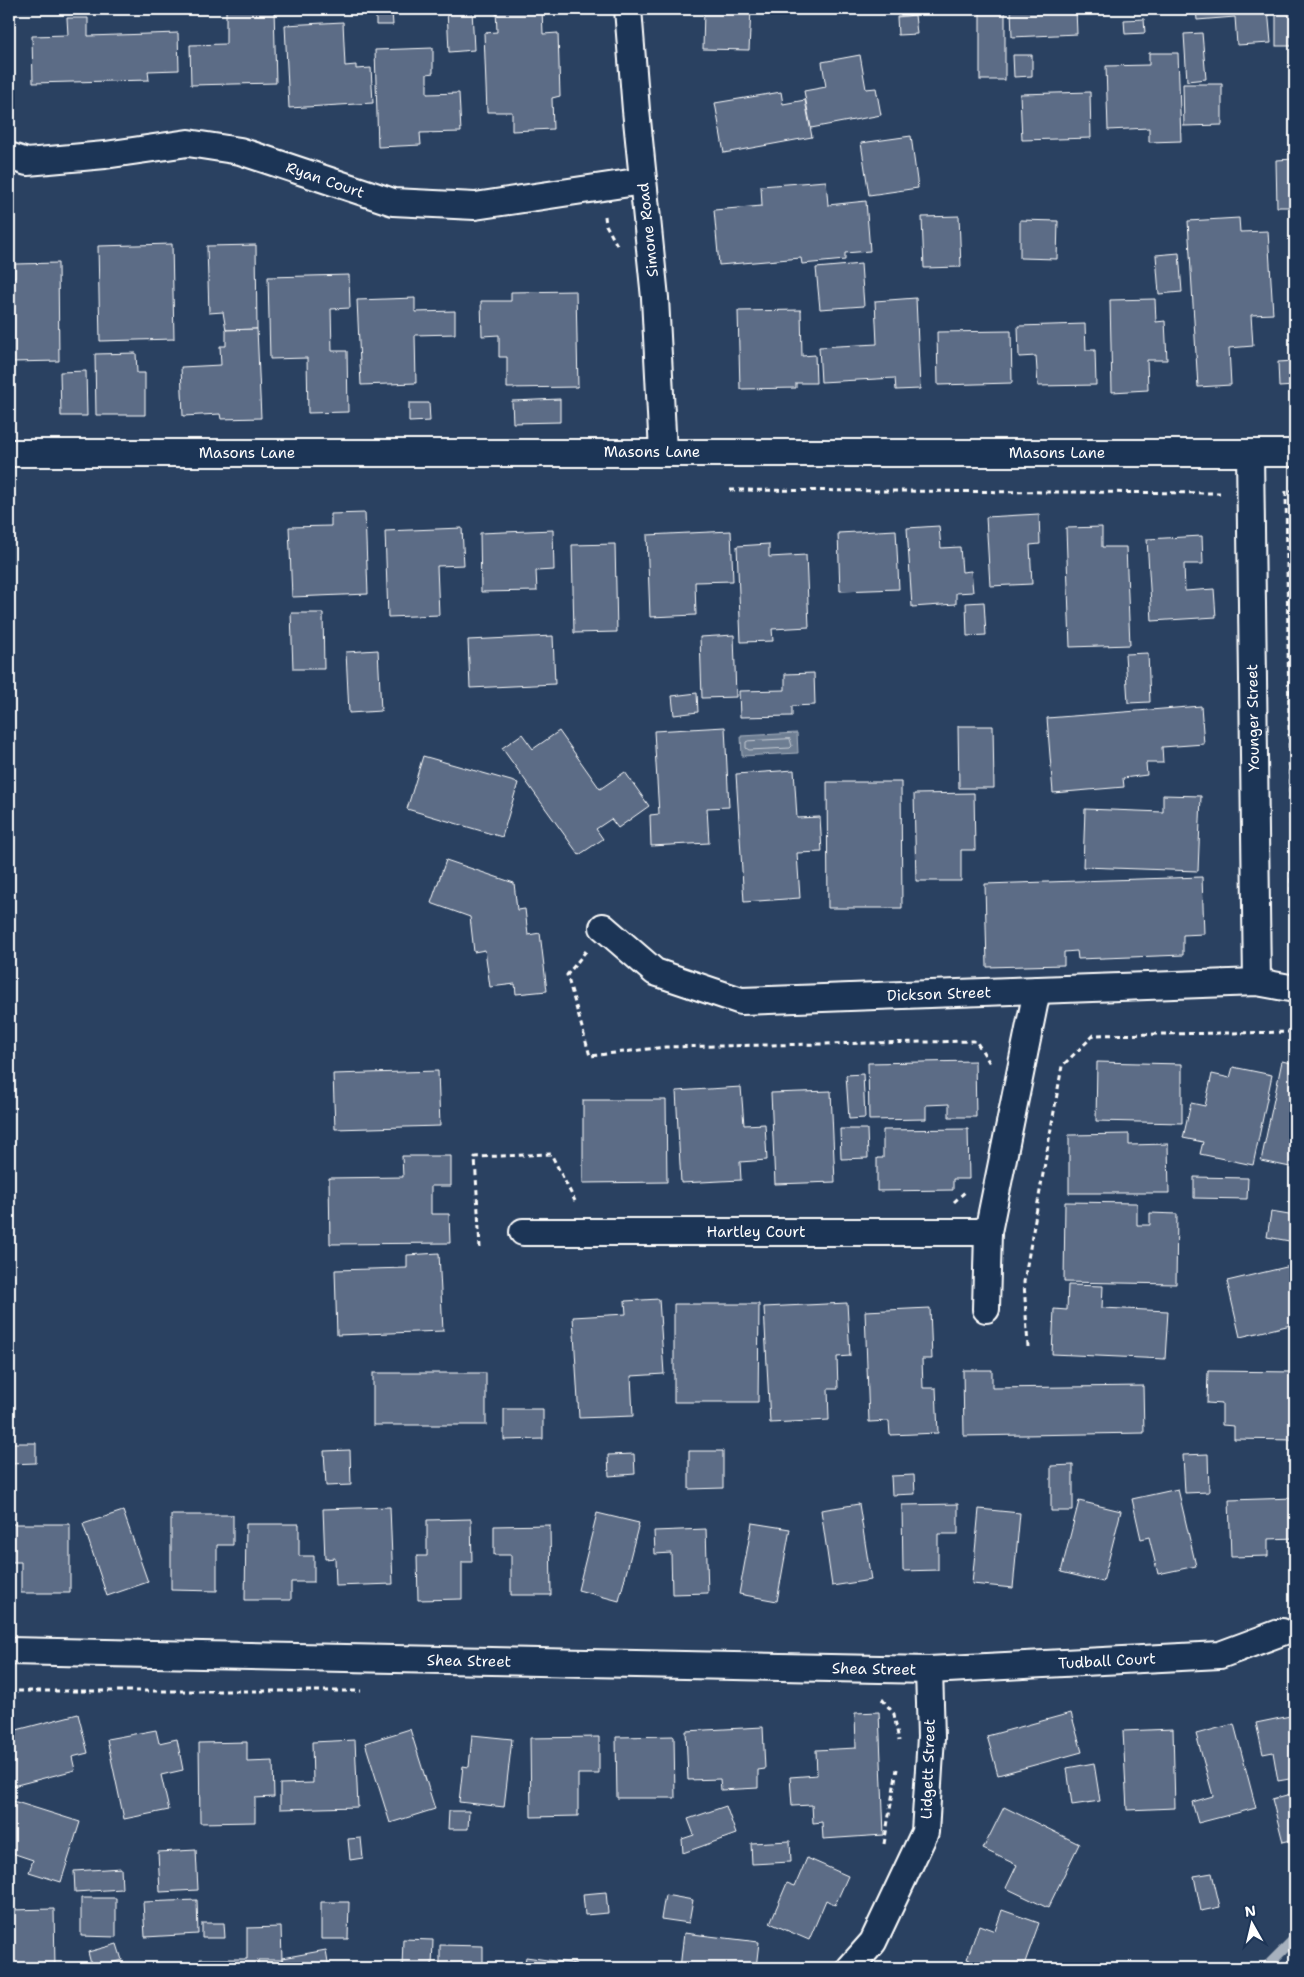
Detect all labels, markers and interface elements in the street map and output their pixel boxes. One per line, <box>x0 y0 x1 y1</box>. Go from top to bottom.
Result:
street label: Ryan Court <box>283 157 367 203</box>
street label: Simone Road <box>633 181 663 278</box>
street label: Masons Lane <box>604 442 700 462</box>
street label: Masons Lane <box>199 443 295 463</box>
street label: Masons Lane <box>1009 443 1105 463</box>
street label: Younger Street <box>1242 664 1264 772</box>
street label: Dickson Street <box>887 982 991 1006</box>
street label: Hartley Court <box>706 1222 806 1242</box>
street label: Tudball Court <box>1058 1648 1156 1674</box>
street label: Shea Street <box>427 1650 511 1672</box>
street label: Shea Street <box>832 1658 916 1680</box>
street label: Lidgett Street <box>916 1718 940 1820</box>
north arrow <box>1226 1900 1276 1950</box>
text: N <box>1243 1901 1257 1921</box>

